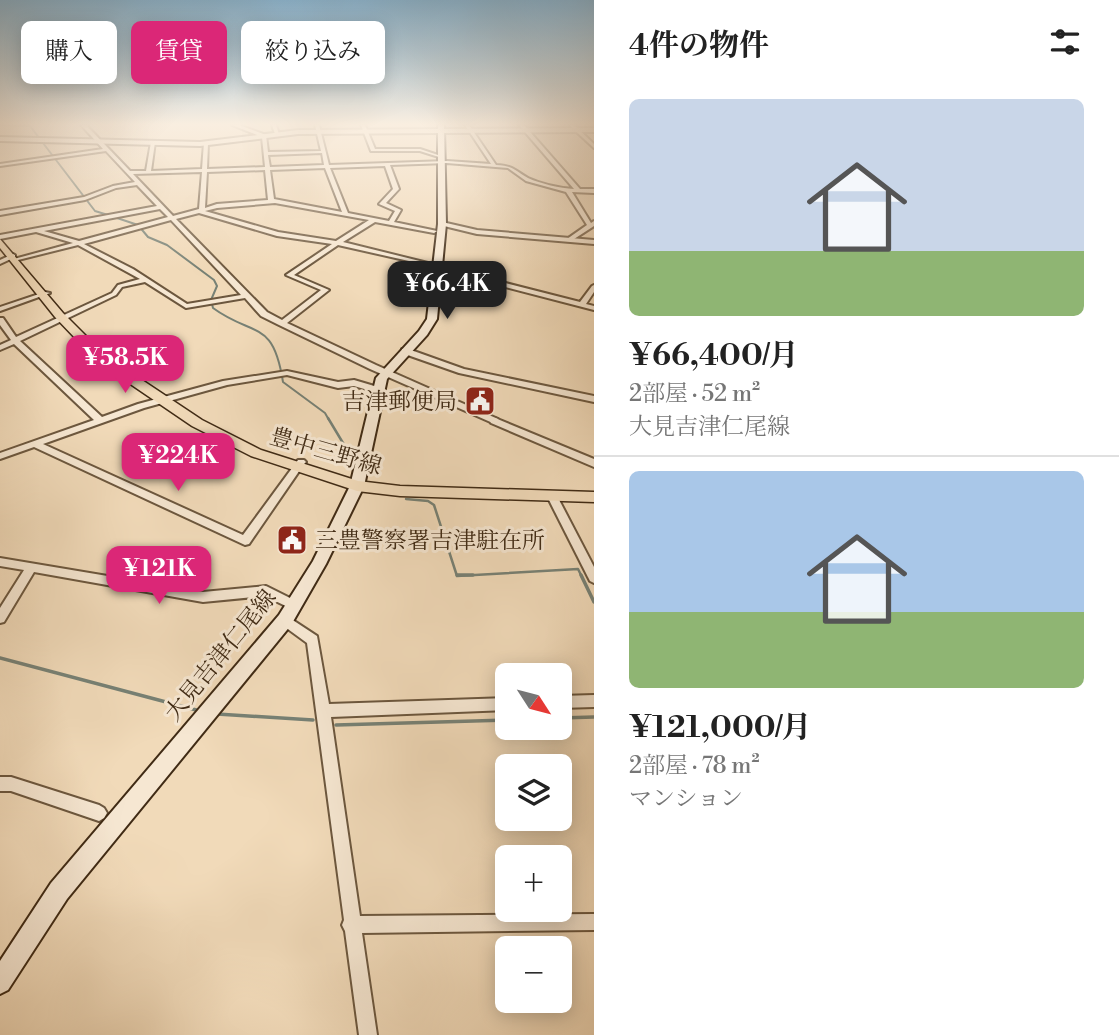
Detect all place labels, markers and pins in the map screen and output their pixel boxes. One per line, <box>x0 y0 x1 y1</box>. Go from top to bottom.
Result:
pin: ¥66.4K <box>390 262 504 321</box>
pin: ¥58.5K <box>68 336 182 395</box>
public building icon: 吉津郵便局 <box>463 384 497 418</box>
place label: 吉津郵便局 <box>342 388 457 416</box>
pin: ¥224K <box>129 434 227 493</box>
public building icon: 三豊警察署吉津駐在所 <box>275 523 309 557</box>
place label: 三豊警察署吉津駐在所 <box>315 527 545 555</box>
pin: ¥121K <box>110 546 208 606</box>

